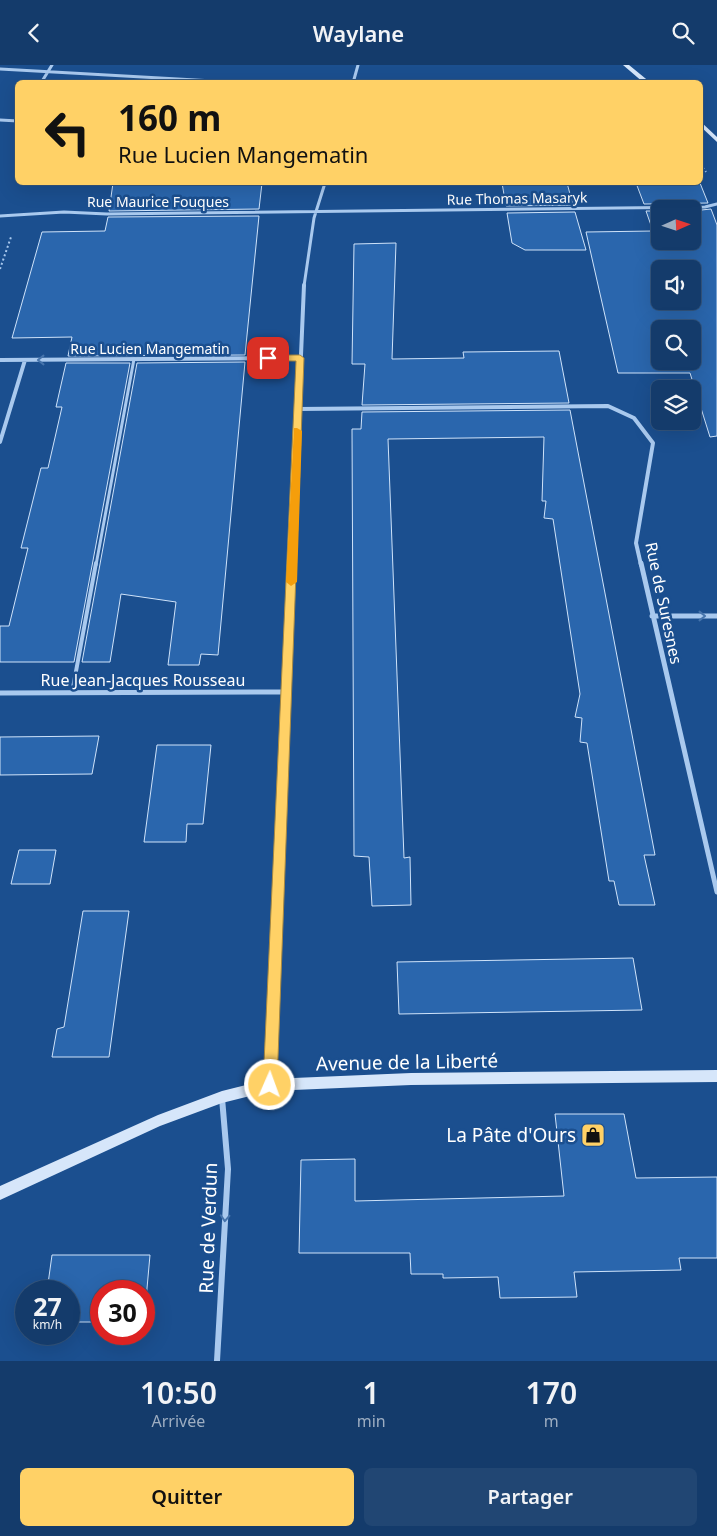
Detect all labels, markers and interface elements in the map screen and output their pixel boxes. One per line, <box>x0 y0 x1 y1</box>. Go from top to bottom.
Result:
text: Waylane <box>313 18 404 48</box>
icon: back <box>20 19 48 47</box>
icon: search <box>669 19 697 47</box>
text: 160 m <box>118 94 221 141</box>
icon: left <box>35 100 100 165</box>
text: Rue Lucien Mangematin <box>118 139 368 169</box>
street label: Rue Thomas Masaryk <box>447 187 588 209</box>
street label: Rue Maurice Fouques <box>87 192 229 211</box>
north arrow <box>651 200 701 250</box>
map controls <box>651 200 701 430</box>
button: sound <box>651 260 701 310</box>
button: search <box>651 320 701 370</box>
pin <box>247 337 289 379</box>
street label: Rue Lucien Mangematin <box>70 339 230 358</box>
icon: arrive <box>254 344 282 372</box>
one-way arrow <box>37 355 45 365</box>
button: layers <box>651 380 701 430</box>
street label: Rue de Suresnes <box>640 540 688 666</box>
one-way arrow <box>698 611 706 621</box>
street label: Rue Jean-Jacques Rousseau <box>41 669 245 691</box>
street label: Avenue de la Liberté <box>316 1047 498 1077</box>
position arrow <box>243 1058 295 1110</box>
place label: La Pâte d'Ours <box>446 1122 576 1148</box>
shop icon: La Pâte d'Ours <box>580 1122 606 1148</box>
street label: Rue de Verdun <box>193 1162 223 1294</box>
one-way arrow <box>220 1214 231 1222</box>
speed limit sign: 30 <box>90 1280 155 1345</box>
text: 27 <box>33 1289 62 1323</box>
text: km/h <box>33 1316 62 1333</box>
text: 10:50 <box>140 1372 217 1413</box>
text: 1 <box>363 1372 380 1413</box>
text: 170 <box>526 1372 577 1413</box>
text: Arrivée <box>151 1410 205 1432</box>
text: min <box>357 1410 386 1432</box>
text: m <box>544 1410 559 1432</box>
button: Quitter <box>20 1468 354 1526</box>
button: Partager <box>364 1468 697 1526</box>

